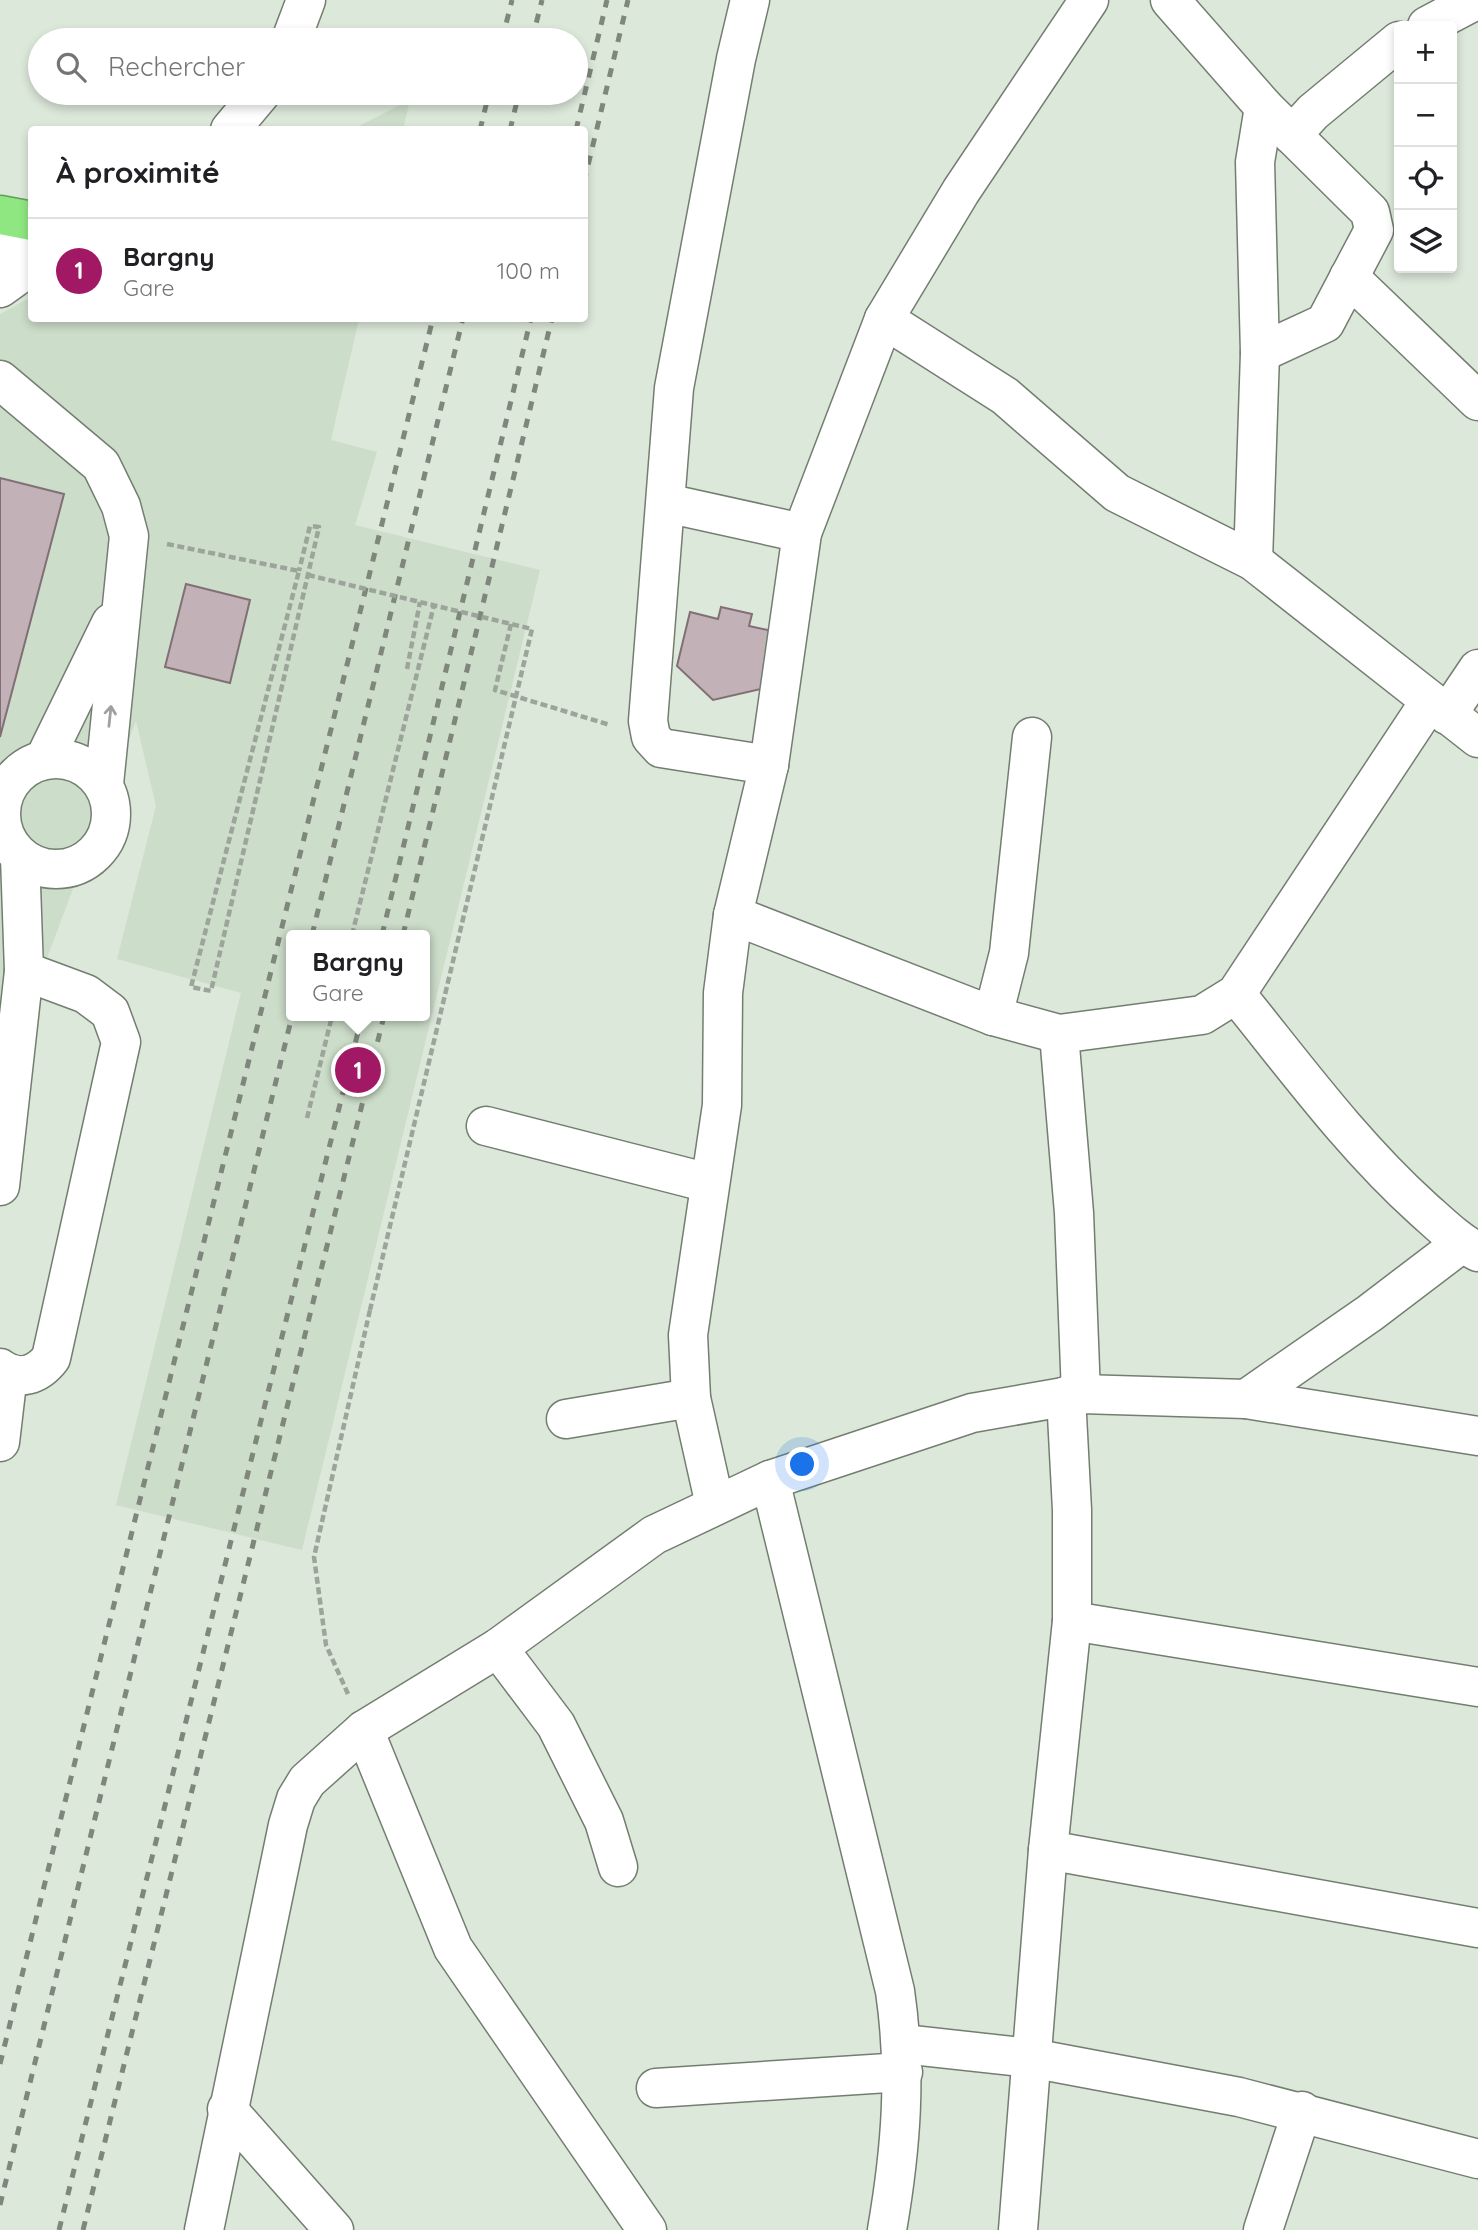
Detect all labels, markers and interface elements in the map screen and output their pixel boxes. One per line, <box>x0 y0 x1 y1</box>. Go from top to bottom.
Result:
map controls <box>1394 21 1457 273</box>
button: + <box>1394 21 1457 84</box>
search box <box>28 28 588 105</box>
icon: search <box>52 48 90 86</box>
text: Rechercher <box>108 50 245 83</box>
button: − <box>1394 84 1457 147</box>
button: locate <box>1394 147 1457 210</box>
text: À proximité <box>56 153 220 191</box>
button: layers <box>1394 210 1457 273</box>
text: Bargny <box>123 240 214 273</box>
text: 1 <box>75 256 83 285</box>
text: 100 m <box>497 256 560 285</box>
text: Gare <box>123 273 175 302</box>
one-way arrow <box>104 705 117 728</box>
popup <box>286 930 430 1021</box>
text: Bargny <box>312 945 404 978</box>
text: Gare <box>312 978 364 1007</box>
pin: 1 <box>335 1044 381 1096</box>
your location <box>785 1447 819 1481</box>

